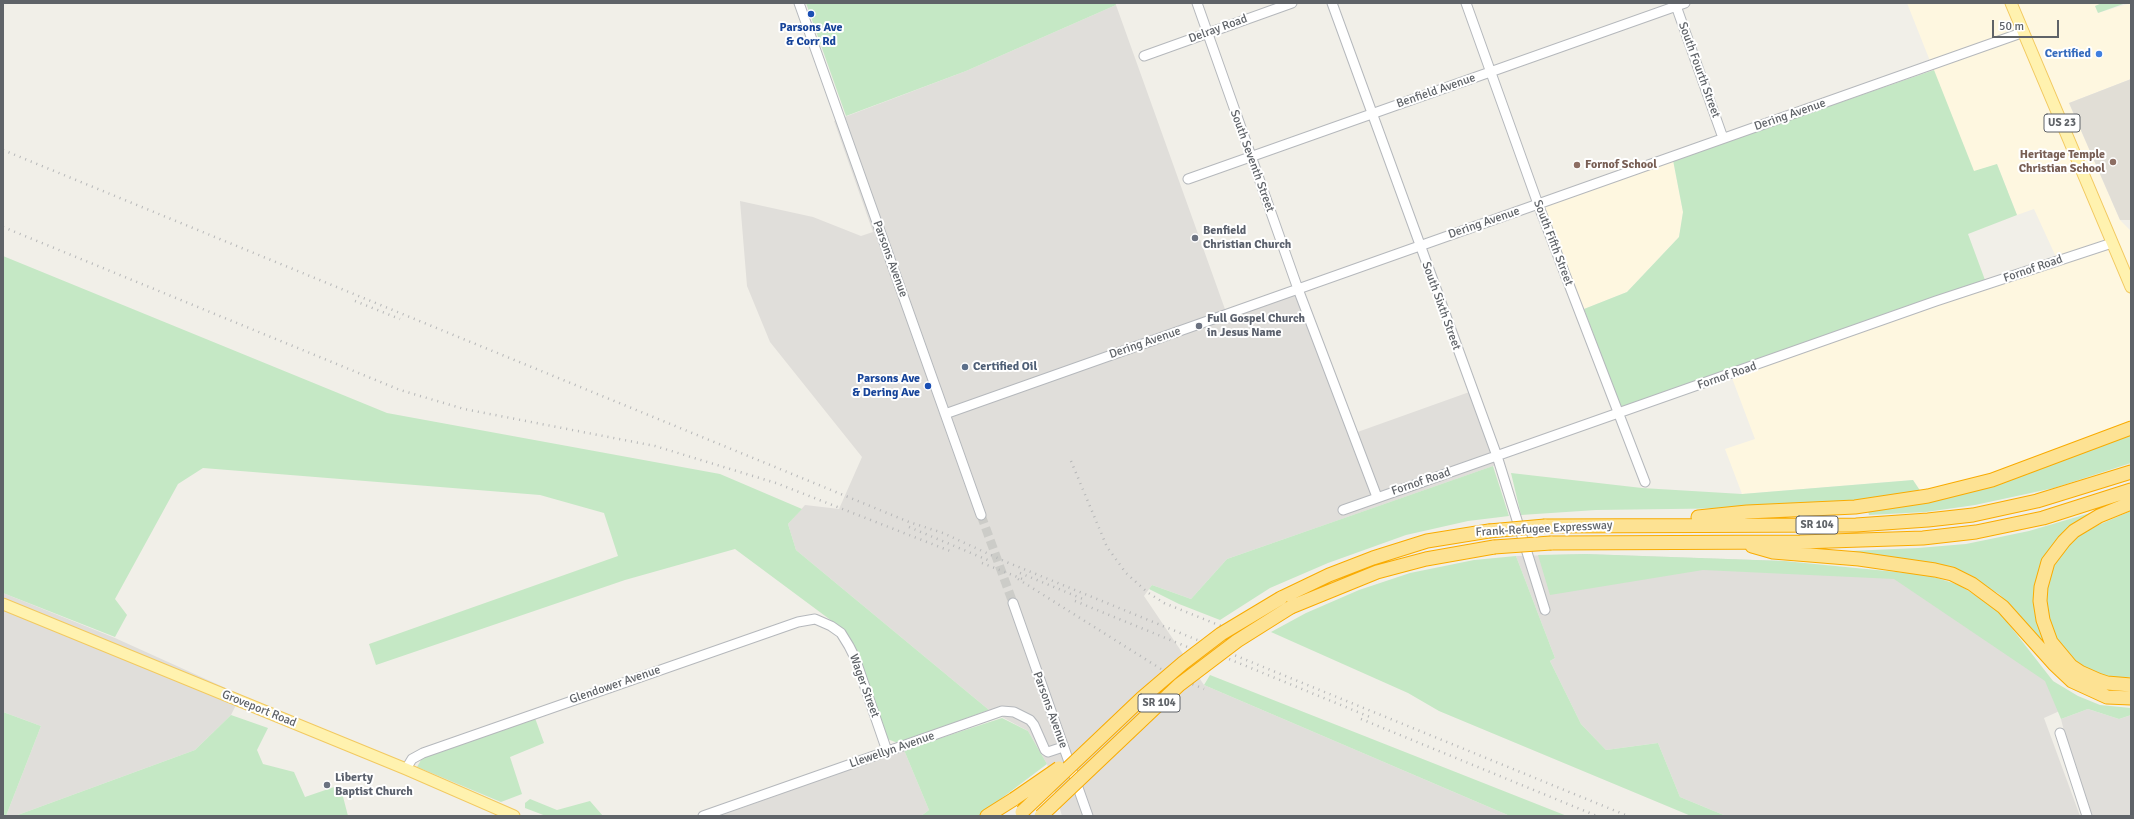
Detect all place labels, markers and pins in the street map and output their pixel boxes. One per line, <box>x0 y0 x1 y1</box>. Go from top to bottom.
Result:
marker: Parsons Ave & Corr Rd <box>806 9 816 19</box>
place label: Parsons Ave & Corr Rd <box>780 21 842 49</box>
place label: Certified <box>2045 47 2091 61</box>
marker: Certified <box>2094 49 2104 59</box>
place label: Heritage Temple Christian School <box>2019 148 2105 176</box>
marker: Heritage Temple Christian School <box>2108 157 2118 167</box>
place label: Fornof School <box>1585 158 1657 172</box>
marker: Fornof School <box>1572 160 1582 170</box>
place label: Benfield Christian Church <box>1203 224 1291 252</box>
marker: Benfield Christian Church <box>1190 233 1200 243</box>
place label: Full Gospel Church in Jesus Name <box>1207 312 1305 340</box>
marker: Full Gospel Church in Jesus Name <box>1194 321 1204 331</box>
place label: Certified Oil <box>973 360 1037 374</box>
marker: Certified Oil <box>960 362 970 372</box>
place label: Parsons Ave & Dering Ave <box>852 372 920 400</box>
marker: Parsons Ave & Dering Ave <box>923 381 933 391</box>
place label: Liberty Baptist Church <box>335 771 413 799</box>
marker: Liberty Baptist Church <box>322 780 332 790</box>

